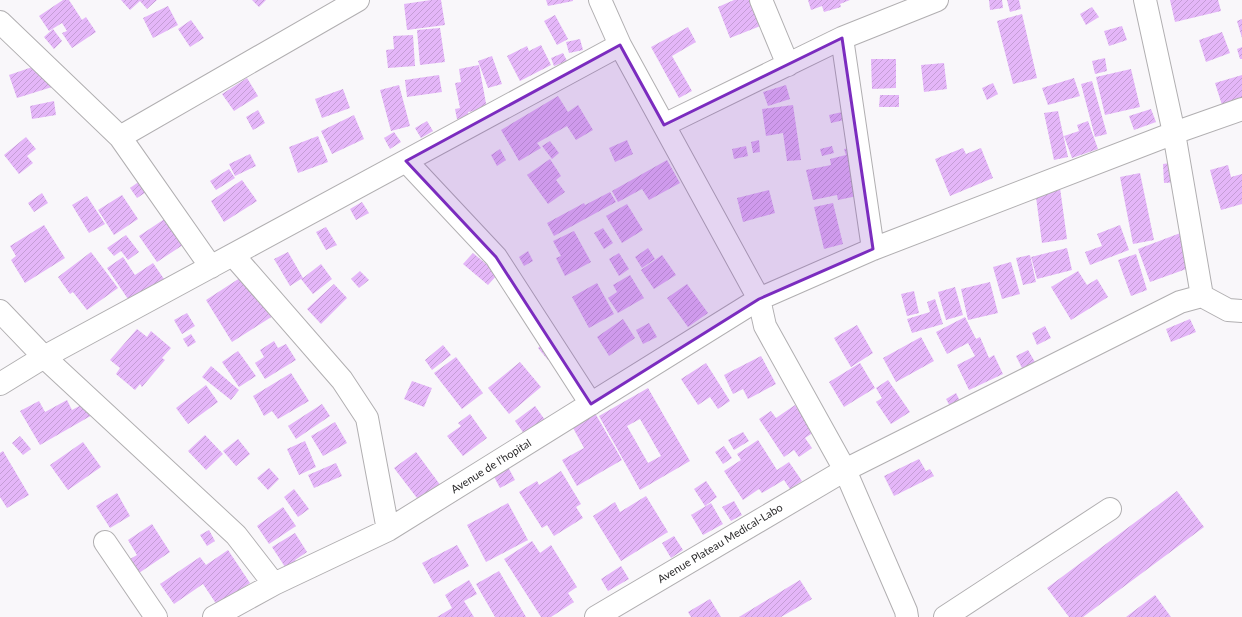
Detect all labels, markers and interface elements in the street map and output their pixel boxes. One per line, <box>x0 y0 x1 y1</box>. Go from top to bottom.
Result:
street label: Avenue de l'hopital <box>448 436 533 495</box>
street label: Avenue Plateau Medical-Labo <box>655 500 785 585</box>

